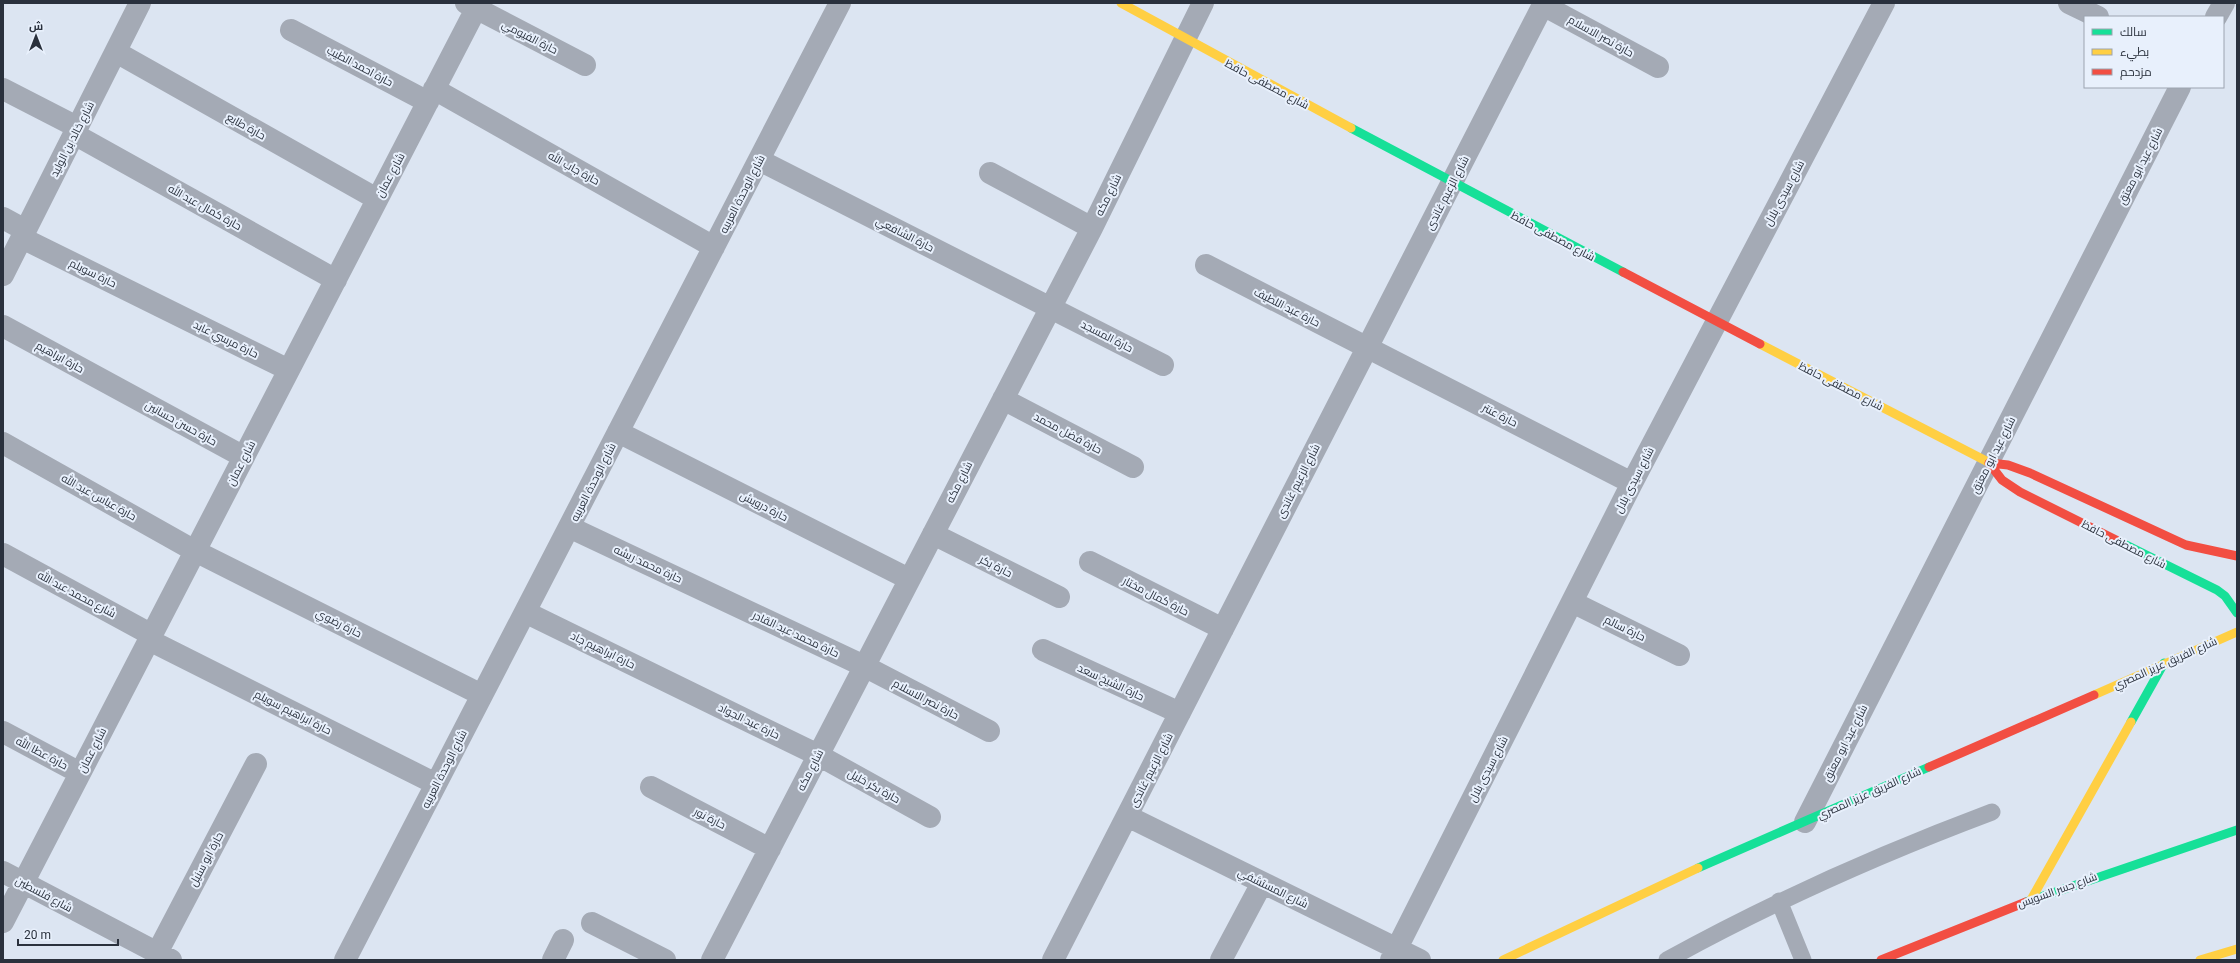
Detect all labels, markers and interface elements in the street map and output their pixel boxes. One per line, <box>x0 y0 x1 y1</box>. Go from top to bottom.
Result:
street label: حارة نصر الاسلام <box>1565 13 1636 61</box>
north arrow <box>16 16 56 56</box>
legend <box>2084 16 2224 88</box>
street label: حارة الفيومي <box>499 18 560 59</box>
text: ش <box>29 20 43 33</box>
text: سالك <box>2120 25 2147 39</box>
street label: حارة احمد الطيب <box>325 44 395 89</box>
text: بطيء <box>2120 45 2149 62</box>
street label: شارع مصطفى حافظ <box>1222 57 1311 113</box>
text: مزدحم <box>2120 65 2152 80</box>
street label: شارع خالد بن الوليد <box>48 99 98 180</box>
street label: حارة طايع <box>223 110 268 143</box>
street label: شارع عيد ابو معتق <box>2115 126 2166 207</box>
street label: حارة جاب الله <box>546 147 603 188</box>
street label: شارع عمان <box>373 151 408 200</box>
street label: شارع الوحدة العربيه <box>717 153 769 236</box>
street label: شارع الزعيم غاندى <box>1423 154 1473 233</box>
street label: شارع سيدى بلال <box>1762 158 1808 229</box>
street label: شارع مكه <box>1093 172 1125 219</box>
street label: حارة كمال عبد الله <box>166 180 245 233</box>
street label: شارع مصطفى حافظ <box>1508 209 1597 265</box>
street label: حارة الشافعي <box>873 214 936 256</box>
street label: حارة سويلم <box>67 257 118 291</box>
street label: حارة عبد اللطيف <box>1252 285 1322 330</box>
street label: حارة مرسي عابد <box>191 318 260 362</box>
street label: حارة المسجد <box>1079 318 1135 355</box>
street label: حارة ابراهيم <box>33 339 86 377</box>
street label: شارع مصطفى حافظ <box>1796 360 1885 414</box>
street label: حارة حسن حسانين <box>143 398 219 448</box>
street label: حارة عنتر <box>1479 401 1520 430</box>
street label: حارة فضل محمد <box>1032 410 1104 457</box>
street label: شارع عيد ابو معتق <box>1968 415 2019 496</box>
street label: شارع عمان <box>225 439 259 488</box>
street label: شارع الوحدة العربيه <box>568 441 620 524</box>
street label: شارع الزعيم غاندى <box>1274 442 1324 521</box>
street label: شارع سيدى بلال <box>1612 445 1658 516</box>
street label: شارع مكه <box>944 459 976 506</box>
street label: حارة عباس عبد الله <box>59 470 139 523</box>
street label: حارة درويش <box>738 489 790 524</box>
street label: شارع مصطفى حافظ <box>2079 518 2168 572</box>
street label: حارة محمد ريشه <box>612 543 684 586</box>
street label: حارة بكر <box>976 552 1014 580</box>
street label: شارع محمد عبد الله <box>35 567 119 621</box>
street label: حارة كمال مختار <box>1120 574 1191 619</box>
street label: حارة رضوي <box>313 606 364 642</box>
street label: حارة محمد عبد القادر <box>750 608 841 660</box>
street label: حارة سالم <box>1602 613 1647 645</box>
street label: حارة ابراهيم جاد <box>568 629 637 673</box>
street label: شارع الفريق عزيز المصري <box>2111 635 2220 694</box>
street label: حارة الشيخ سعد <box>1075 661 1146 704</box>
street label: حارة نصر الاسلام <box>890 677 961 723</box>
street label: حارة ابراهيم سويلم <box>252 687 333 738</box>
street label: حارة عبد الجواد <box>716 701 782 742</box>
street label: شارع عيد ابو معتق <box>1820 703 1871 784</box>
street label: شارع عمان <box>76 726 110 775</box>
street label: شارع الوحدة العربيه <box>419 728 471 811</box>
street label: شارع الزعيم غاندى <box>1127 731 1177 810</box>
street label: حارة عطا الله <box>14 733 71 772</box>
street label: شارع سيدى بلال <box>1466 734 1512 805</box>
street label: شارع مكه <box>795 747 827 794</box>
street label: شارع الفريق عزيز المصري <box>1815 765 1924 824</box>
street label: حارة بكر خليل <box>845 767 902 806</box>
street label: حارة نور <box>691 805 728 832</box>
street label: حارة ابو سنيل <box>187 830 226 889</box>
street label: شارع المستشفي <box>1235 866 1310 913</box>
street label: شارع جسر السويس <box>2016 870 2099 912</box>
street label: شارع فلسطين <box>13 874 75 916</box>
scale bar <box>18 921 118 947</box>
text: 20 m <box>24 928 51 942</box>

